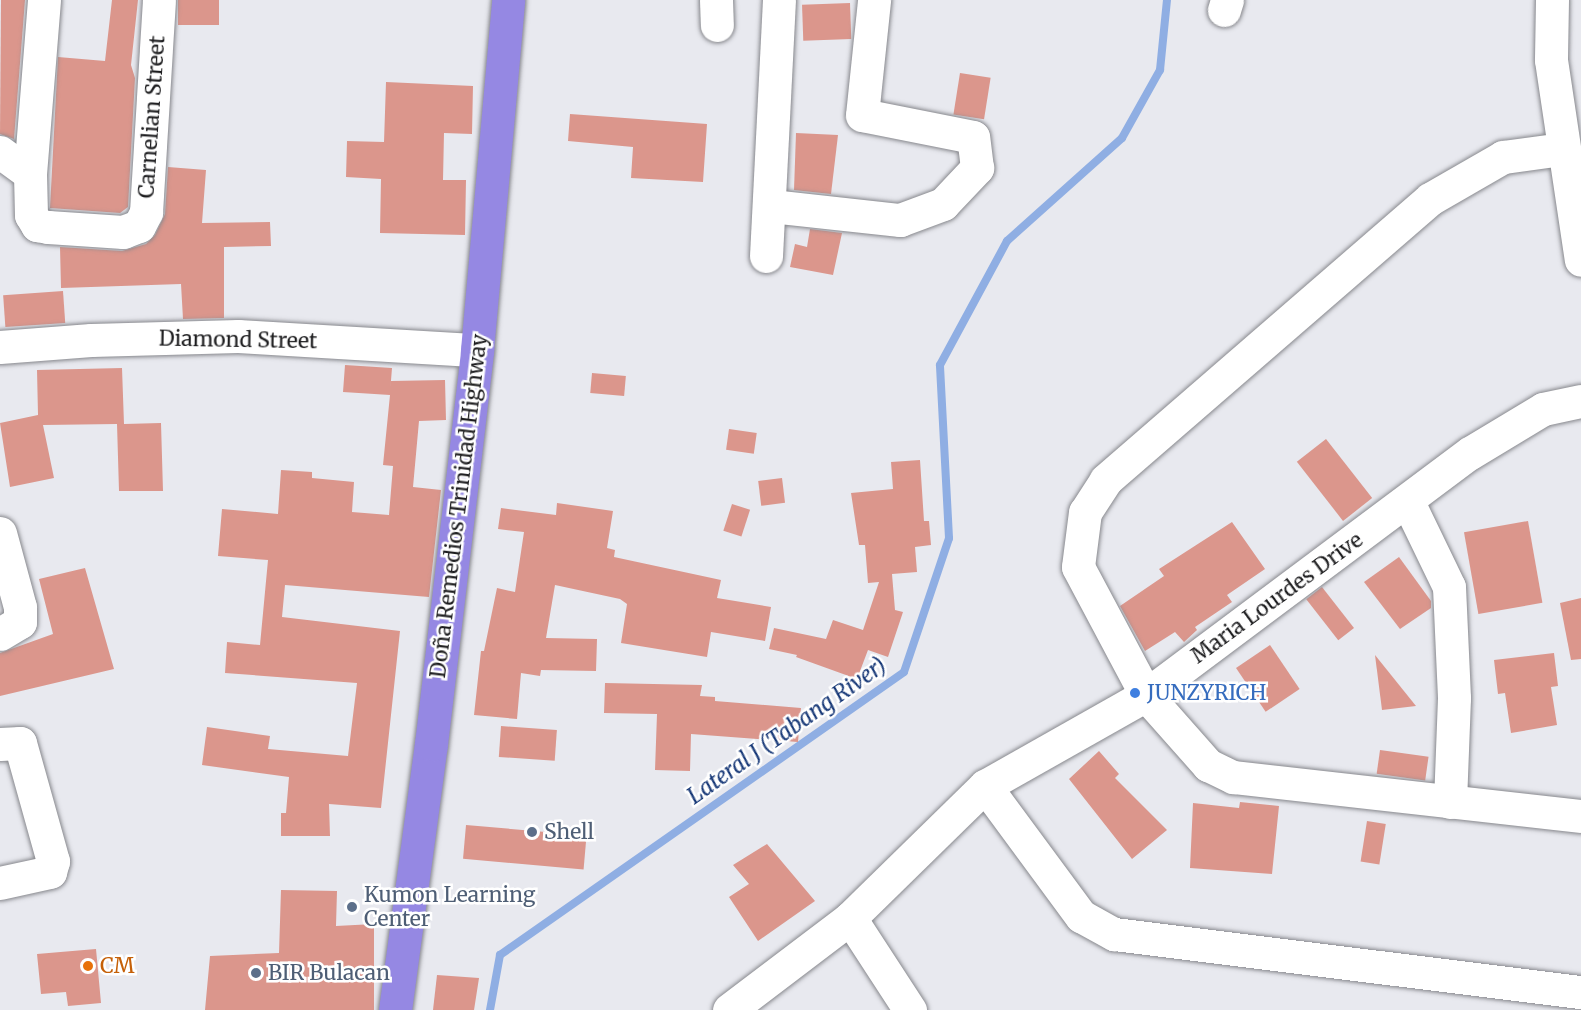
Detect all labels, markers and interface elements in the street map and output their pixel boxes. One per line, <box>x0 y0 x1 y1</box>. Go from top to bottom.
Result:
street label: Carnelian Street <box>134 35 170 199</box>
street label: Diamond Street <box>159 326 317 354</box>
street label: Doña Remedios Trinidad Highway <box>425 333 493 679</box>
street label: Maria Lourdes Drive <box>1186 527 1368 669</box>
water label: Lateral J (Tabang River) <box>682 652 892 810</box>
place label: JUNZYRICH <box>1147 680 1266 706</box>
marker: JUNZYRICH <box>1128 686 1142 700</box>
place label: Shell <box>544 819 594 845</box>
marker: Shell <box>525 825 539 839</box>
place label: Kumon Learning Center <box>364 882 535 932</box>
marker: Kumon Learning Center <box>345 900 359 914</box>
place label: CM <box>100 953 135 979</box>
marker: CM <box>81 959 95 973</box>
place label: BIR Bulacan <box>268 960 390 986</box>
marker: BIR Bulacan <box>249 966 263 980</box>

